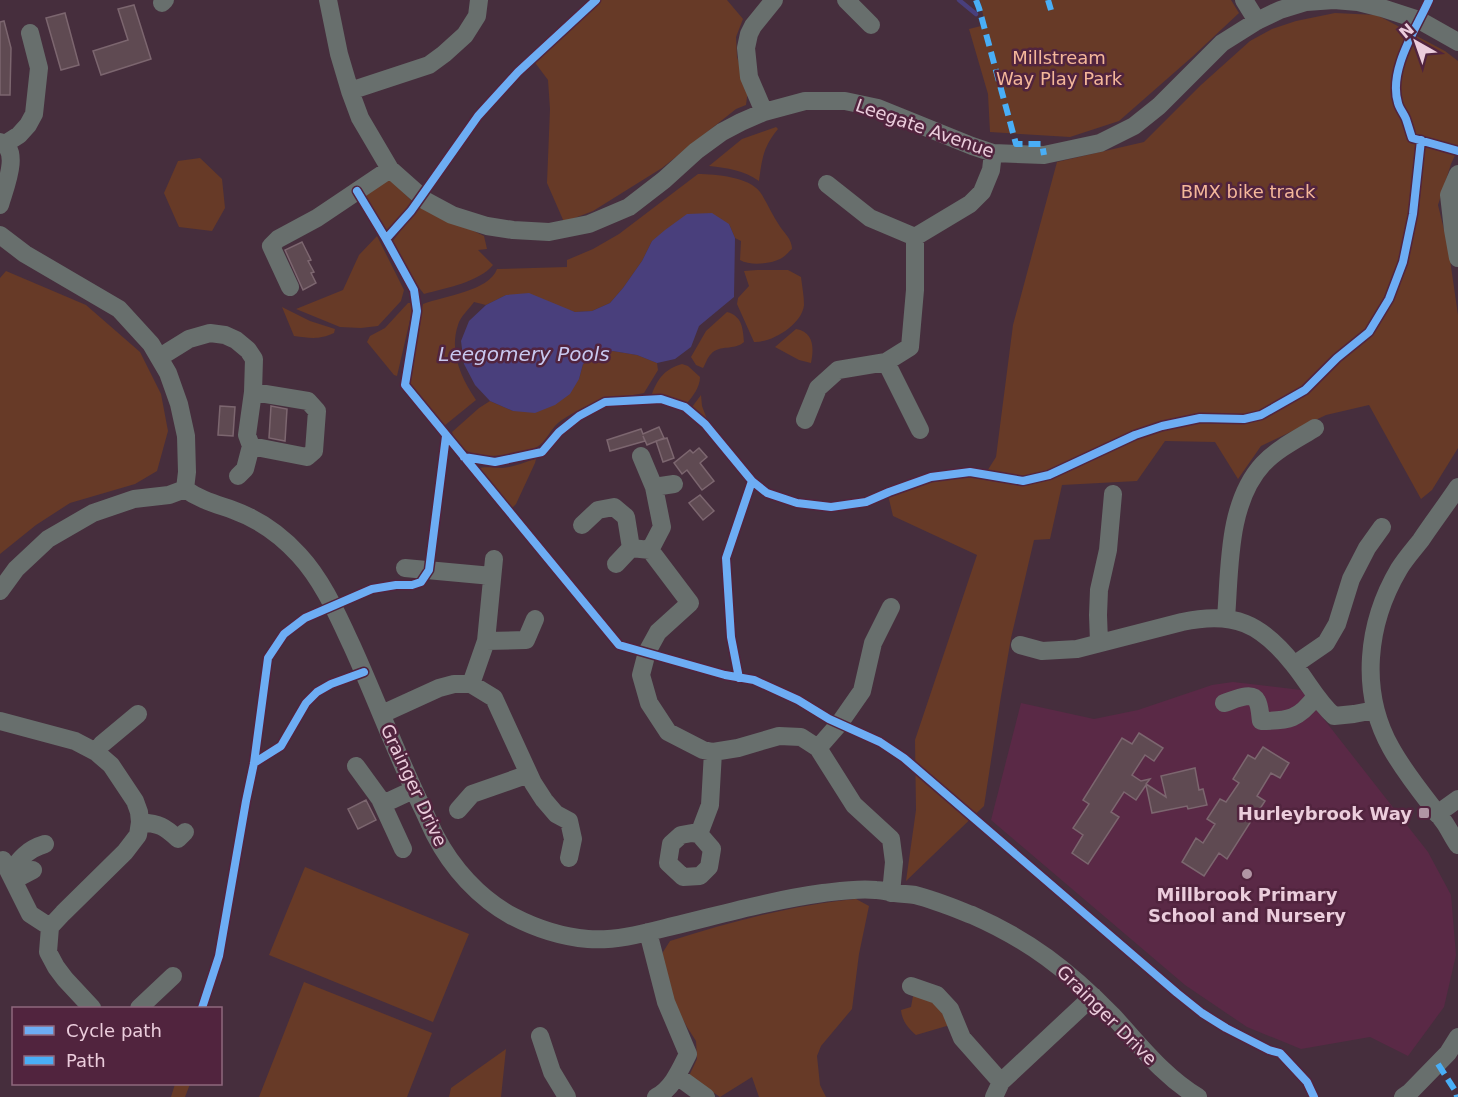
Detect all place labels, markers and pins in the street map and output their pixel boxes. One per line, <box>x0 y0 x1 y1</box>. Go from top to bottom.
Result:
place label: Hurleybrook Way <box>1238 803 1412 824</box>
marker: Hurleybrook Way <box>1417 806 1431 820</box>
marker: Millbrook Primary School and Nursery <box>1240 867 1254 881</box>
place label: Millbrook Primary School and Nursery <box>1148 884 1346 926</box>

